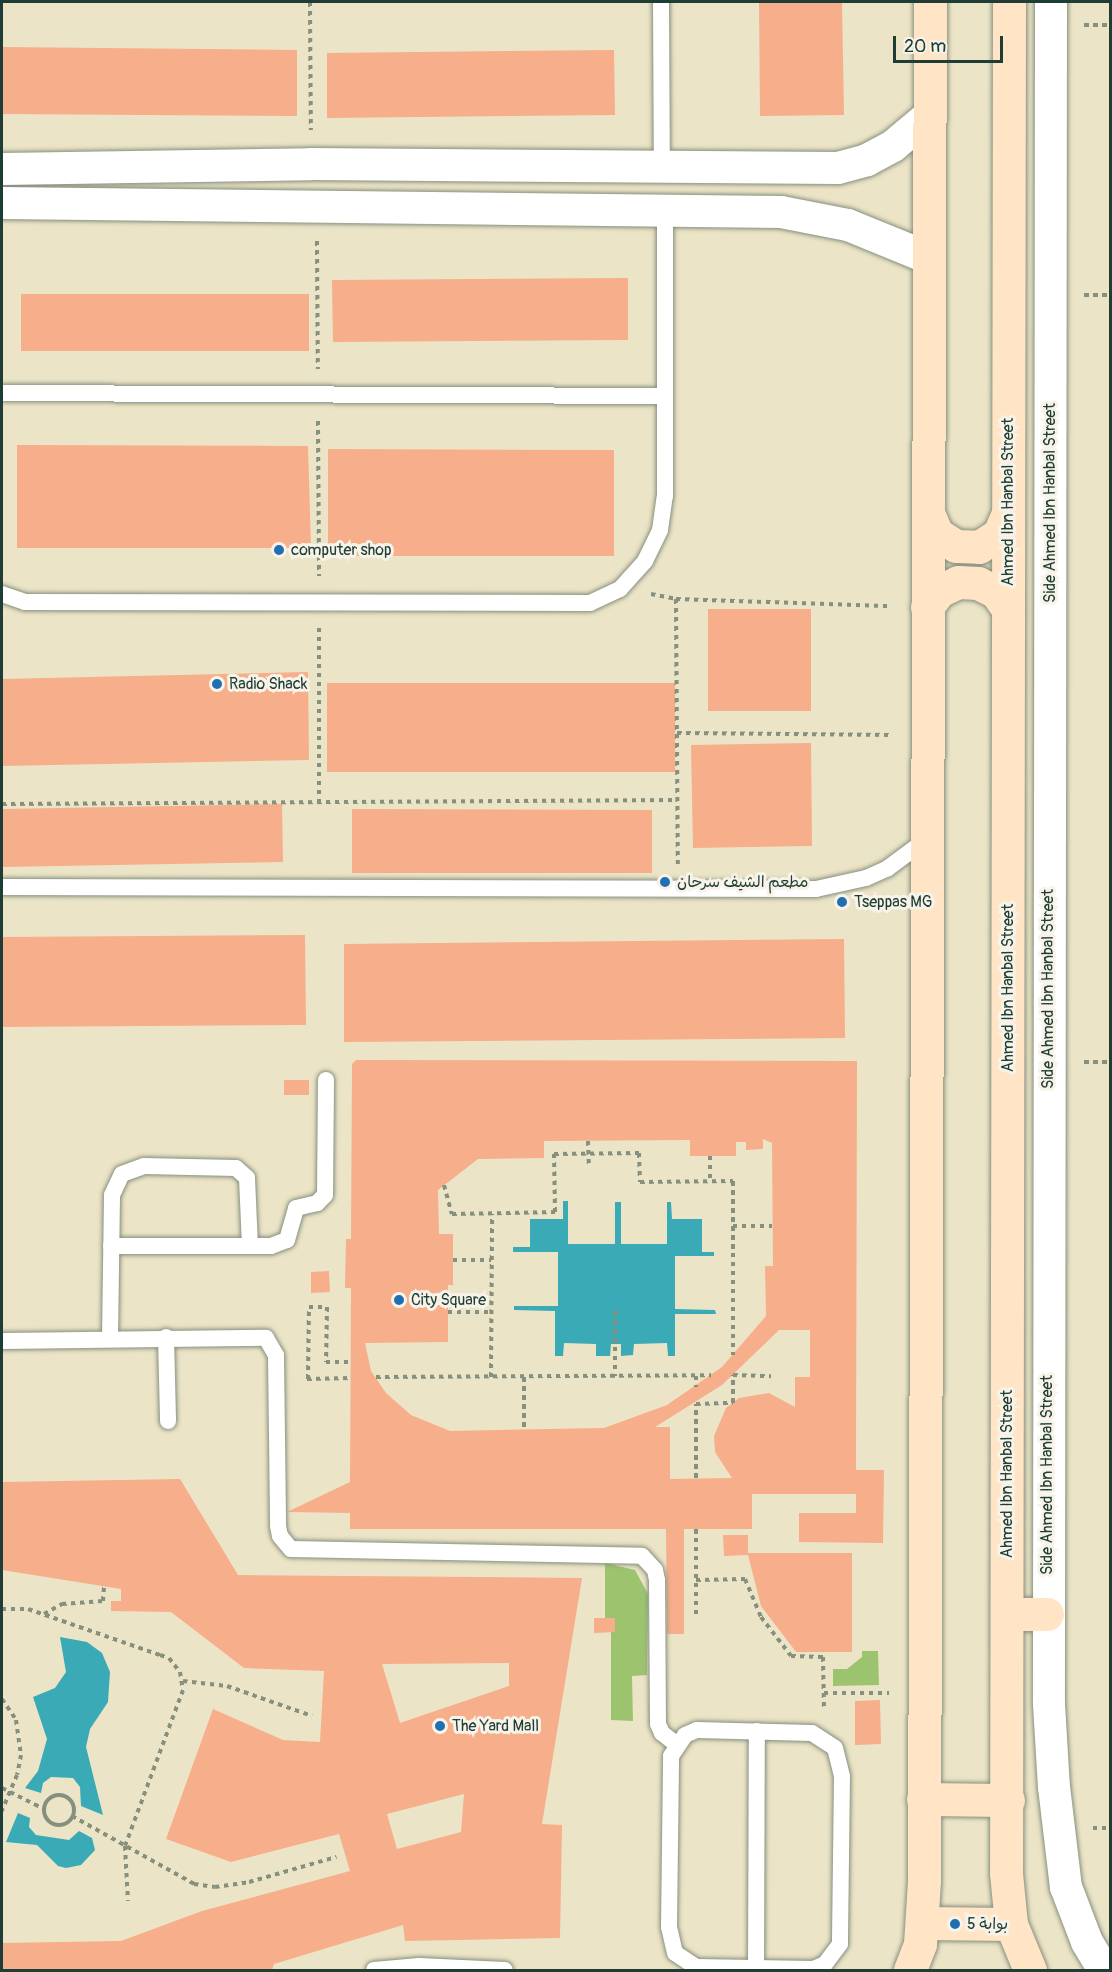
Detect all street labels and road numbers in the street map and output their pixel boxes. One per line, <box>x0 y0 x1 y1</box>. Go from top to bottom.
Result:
street label: Side Ahmed Ibn Hanbal Street <box>1040 403 1060 603</box>
street label: Ahmed Ibn Hanbal Street <box>998 418 1018 586</box>
street label: Side Ahmed Ibn Hanbal Street <box>1038 889 1058 1089</box>
street label: Ahmed Ibn Hanbal Street <box>998 904 1018 1072</box>
street label: Side Ahmed Ibn Hanbal Street <box>1037 1375 1057 1575</box>
street label: Ahmed Ibn Hanbal Street <box>997 1390 1017 1558</box>

